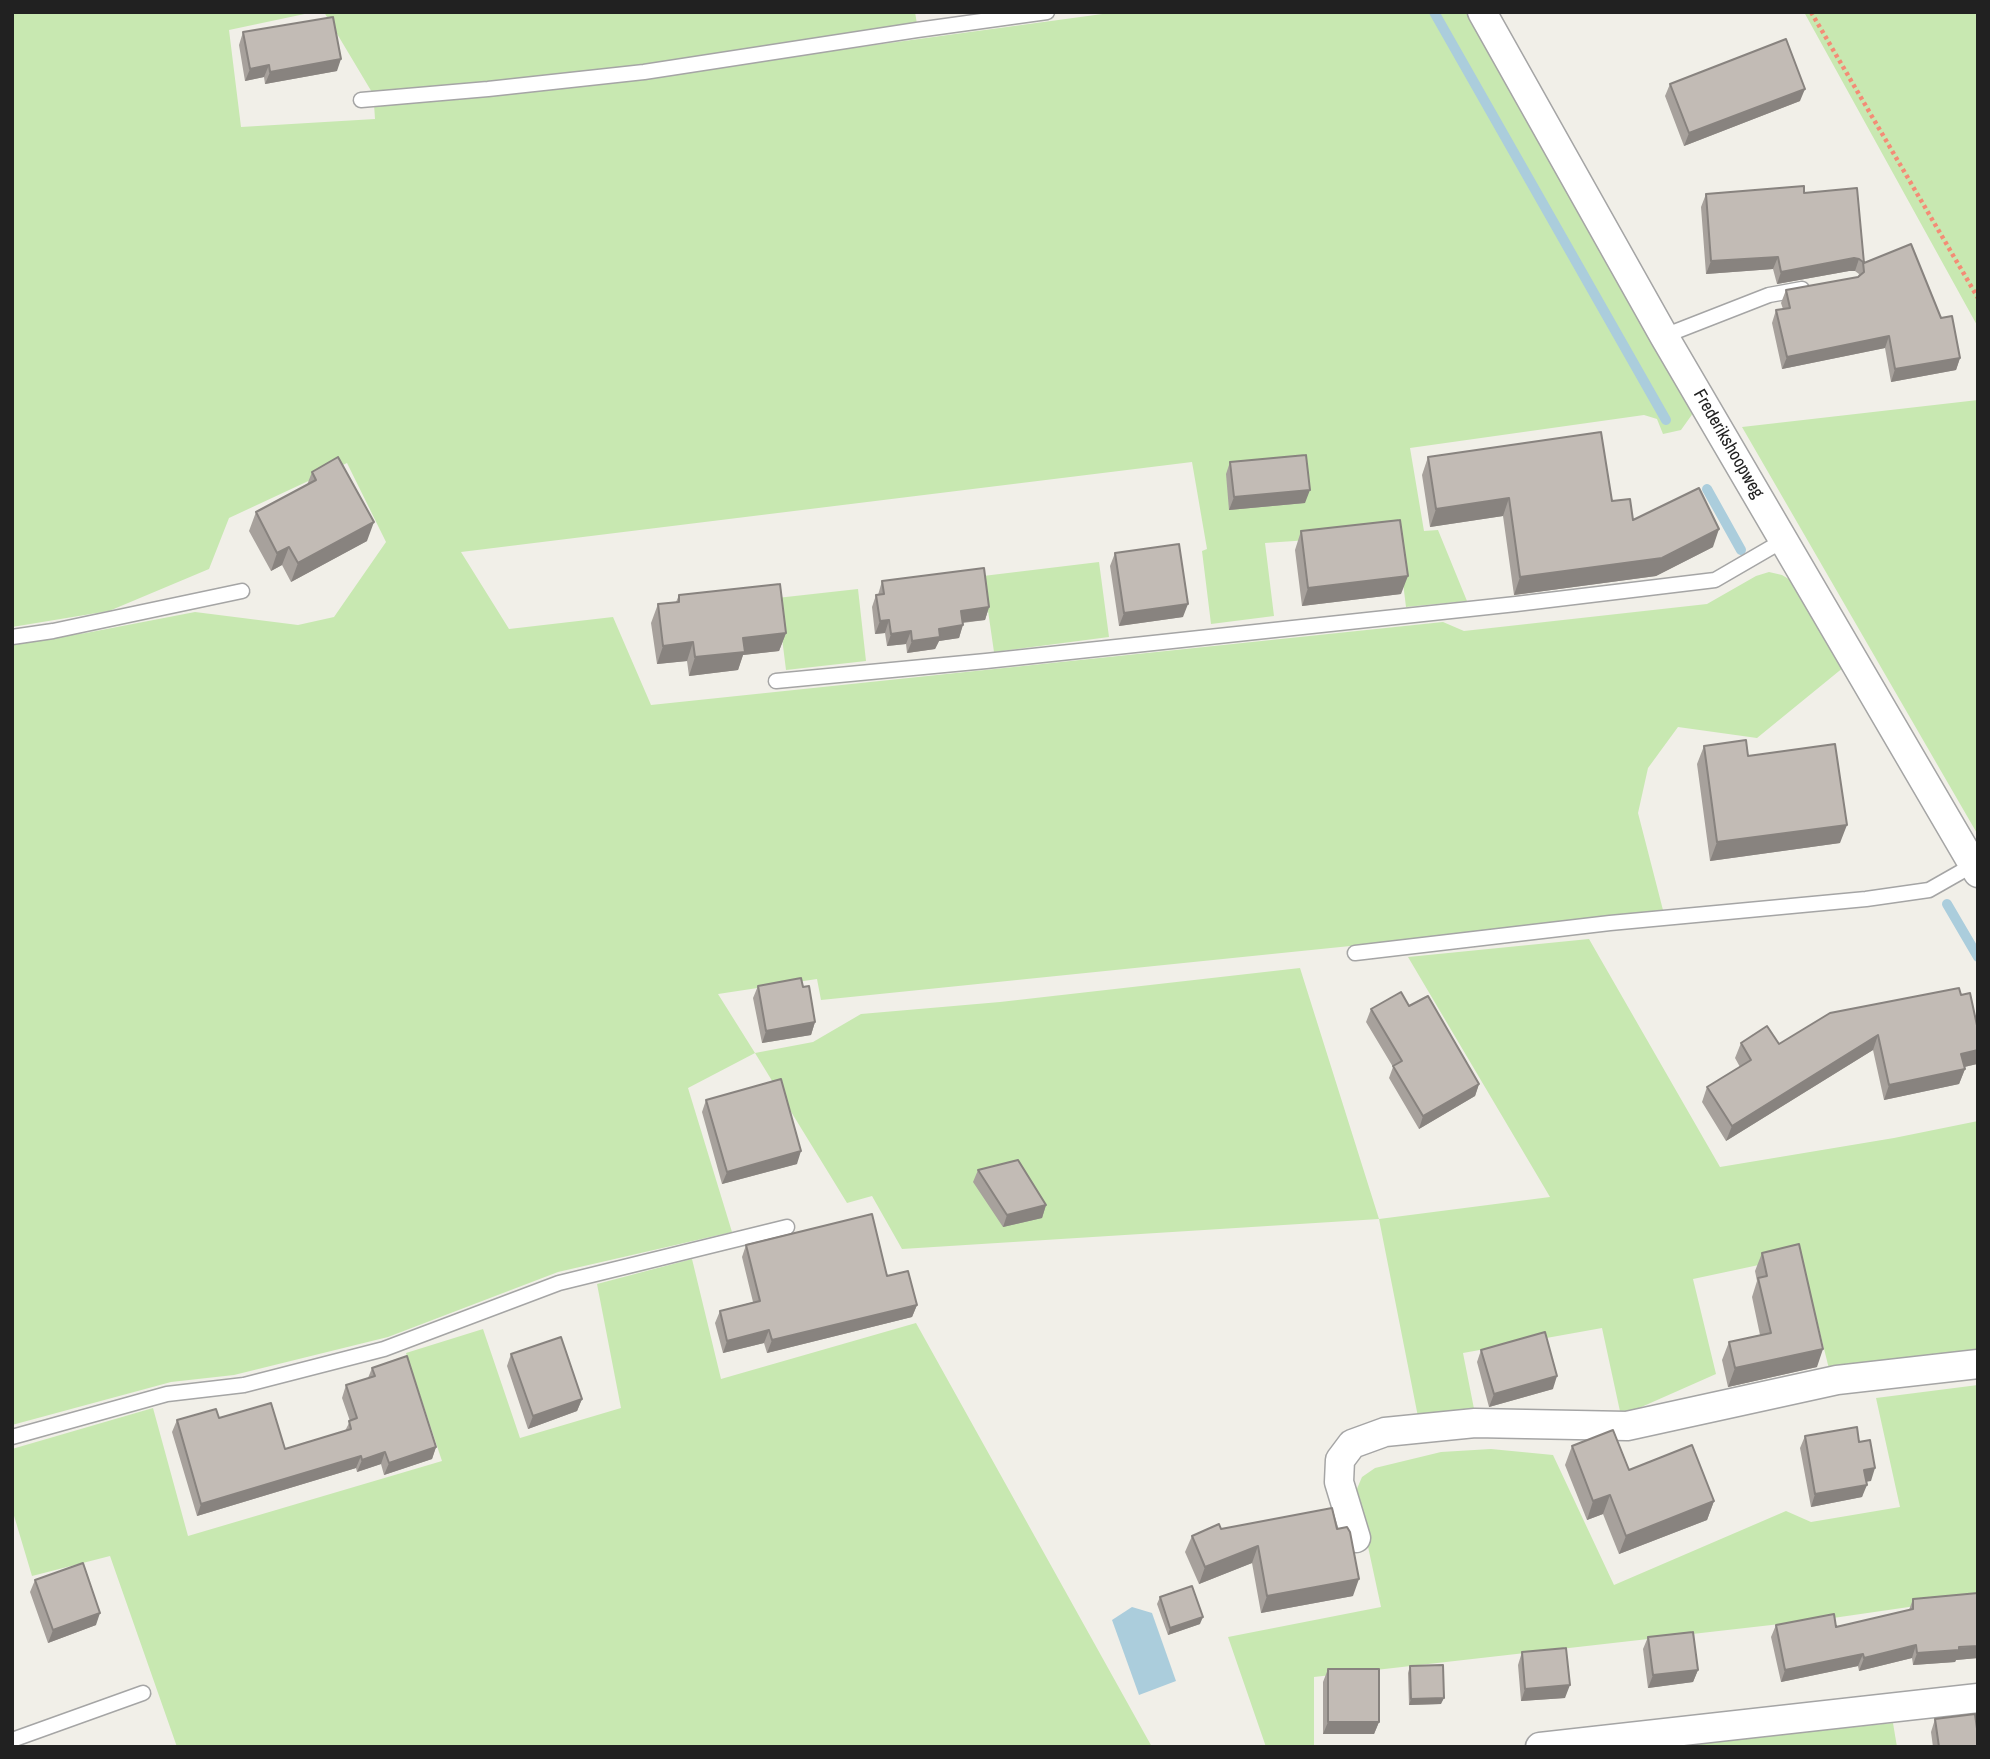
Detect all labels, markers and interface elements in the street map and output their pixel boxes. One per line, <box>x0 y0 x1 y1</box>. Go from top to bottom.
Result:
street label: Frederikshoopweg <box>1688 386 1768 502</box>

